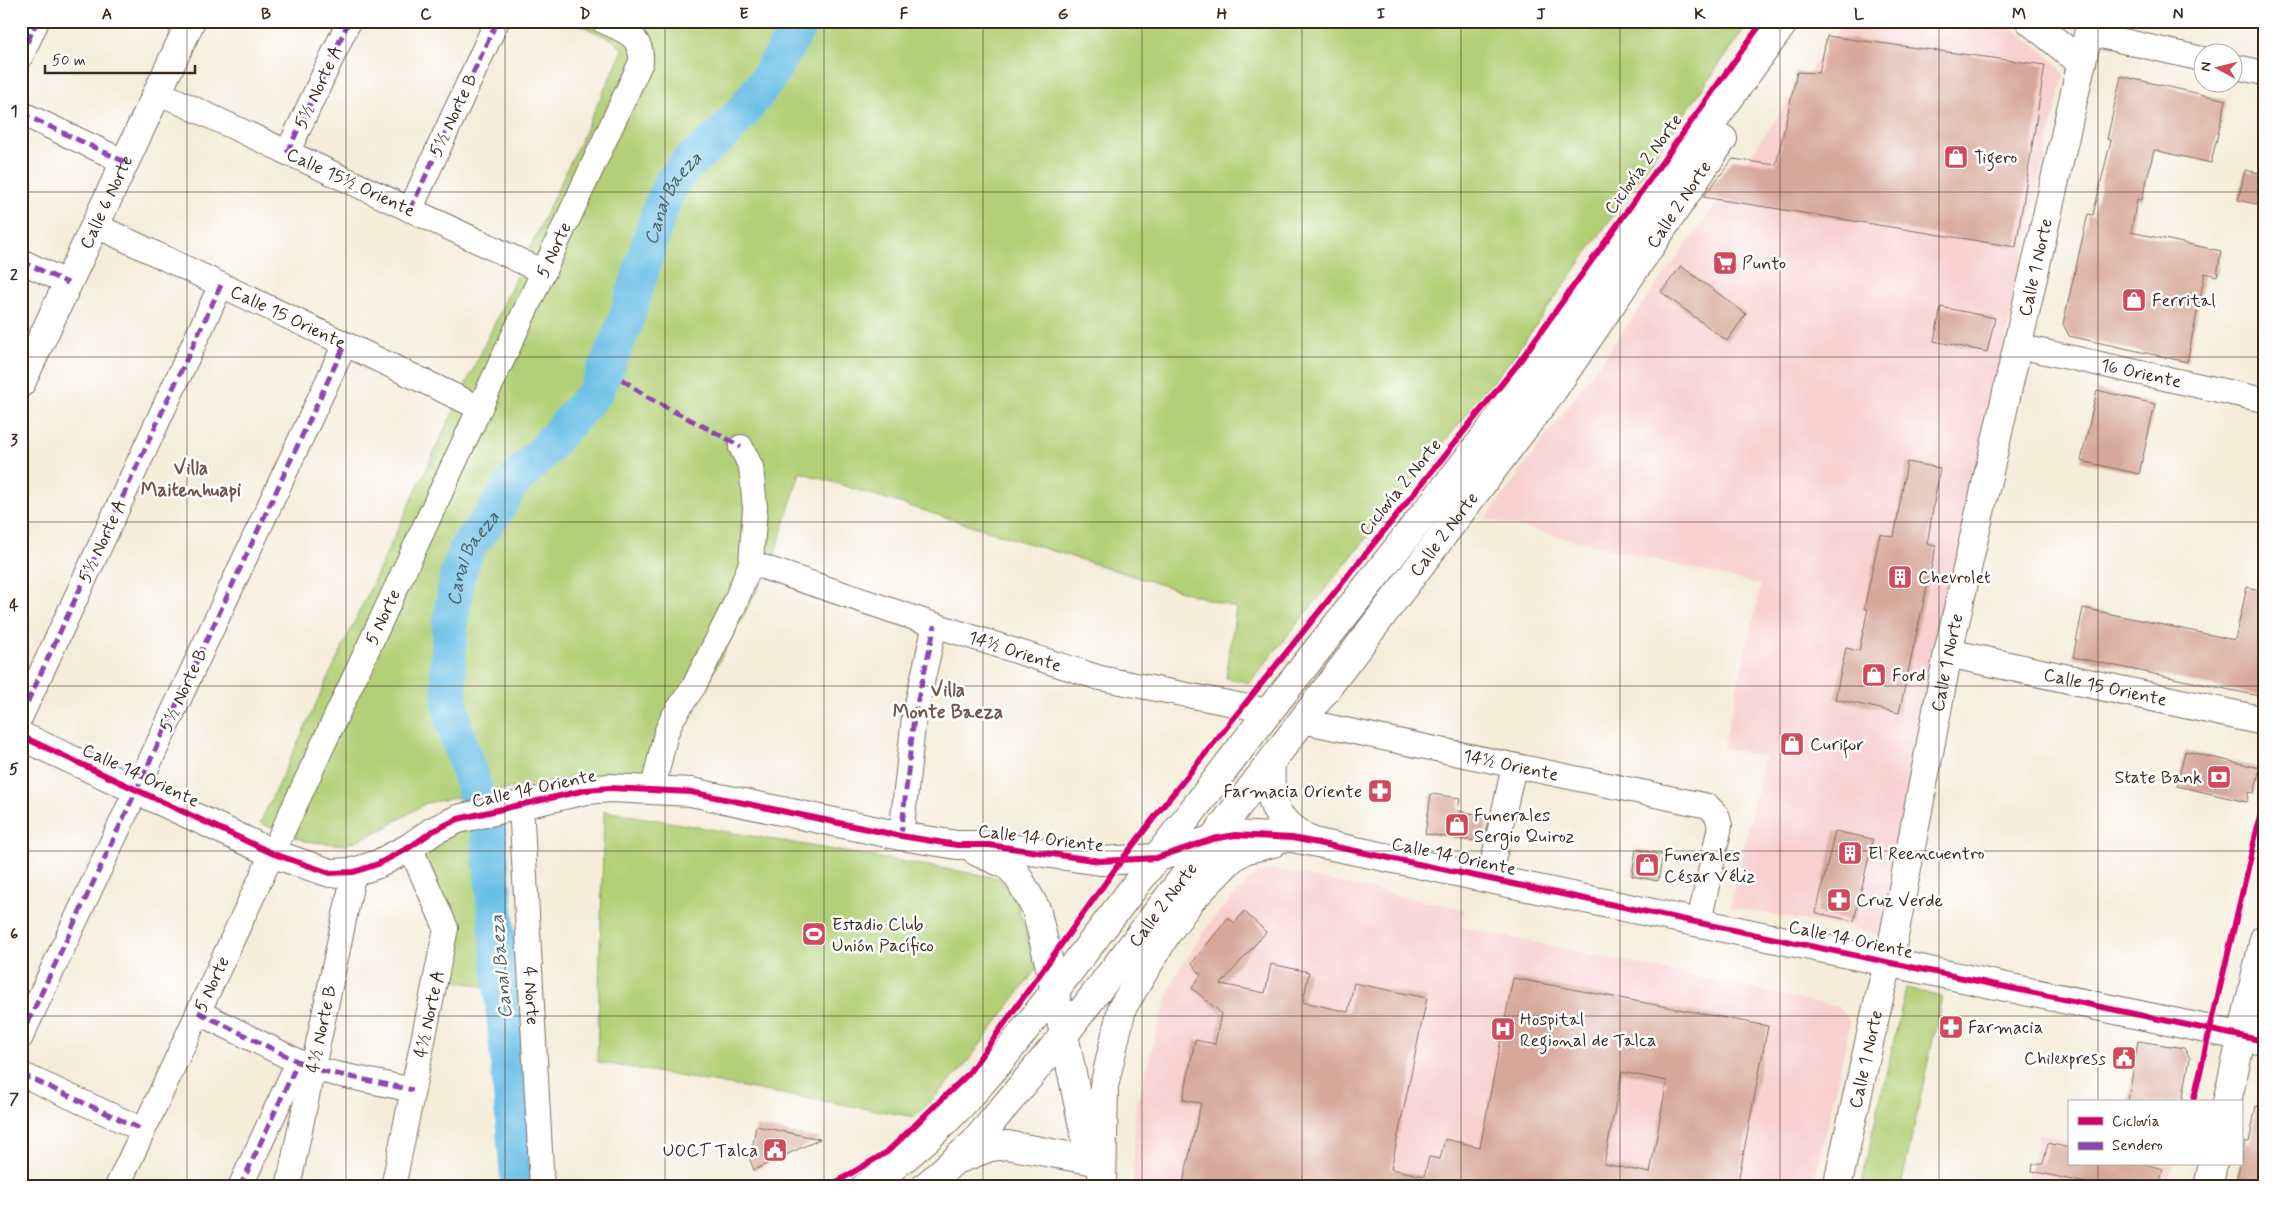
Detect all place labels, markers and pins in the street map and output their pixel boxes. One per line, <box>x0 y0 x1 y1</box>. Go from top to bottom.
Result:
shop icon: Tigero <box>1943 144 1969 170</box>
place label: Tigero <box>1974 146 2017 172</box>
supermarket icon: Punto <box>1712 250 1738 276</box>
place label: Punto <box>1742 252 1786 276</box>
shop icon: Ferrital <box>2121 287 2147 313</box>
place label: Ferrital <box>2152 289 2216 313</box>
building icon: Chevrolet <box>1887 564 1913 590</box>
place label: Chevrolet <box>1918 566 1991 590</box>
shop icon: Ford <box>1861 662 1887 688</box>
place label: Ford <box>1892 664 1926 688</box>
shop icon: Curifor <box>1779 731 1805 757</box>
place label: Curifor <box>1810 733 1864 759</box>
bank icon: State Bank <box>2206 764 2232 790</box>
place label: State Bank <box>2115 766 2202 790</box>
pharmacy icon: Farmacia Oriente <box>1367 778 1393 804</box>
place label: Farmacia Oriente <box>1223 780 1362 804</box>
place label: Funerales Sergio Quiroz <box>1474 804 1575 850</box>
shop icon: Funerales Sergio Quiroz <box>1444 812 1470 838</box>
building icon: El Reencuentro <box>1837 840 1863 866</box>
place label: El Reencuentro <box>1868 842 1985 866</box>
place label: Funerales César Véliz <box>1664 844 1755 889</box>
shop icon: Funerales César Véliz <box>1634 852 1660 878</box>
pharmacy icon: Cruz Verde <box>1826 887 1852 913</box>
place label: Cruz Verde <box>1856 889 1943 913</box>
place label: Estadio Club Unión Pacífico <box>832 913 934 958</box>
sports icon: Estadio Club Unión Pacífico <box>801 921 827 947</box>
place label: Hospital Regional de Talca <box>1520 1008 1657 1055</box>
pharmacy icon: Farmacia <box>1938 1014 1964 1040</box>
hospital icon: Hospital Regional de Talca <box>1490 1016 1516 1042</box>
place label: Farmacia <box>1968 1016 2043 1040</box>
public building icon: Chilexpress <box>2111 1045 2137 1071</box>
place label: Chilexpress <box>2024 1047 2106 1071</box>
public building icon: UOCT Talca <box>762 1137 788 1163</box>
place label: UOCT Talca <box>663 1139 758 1163</box>

